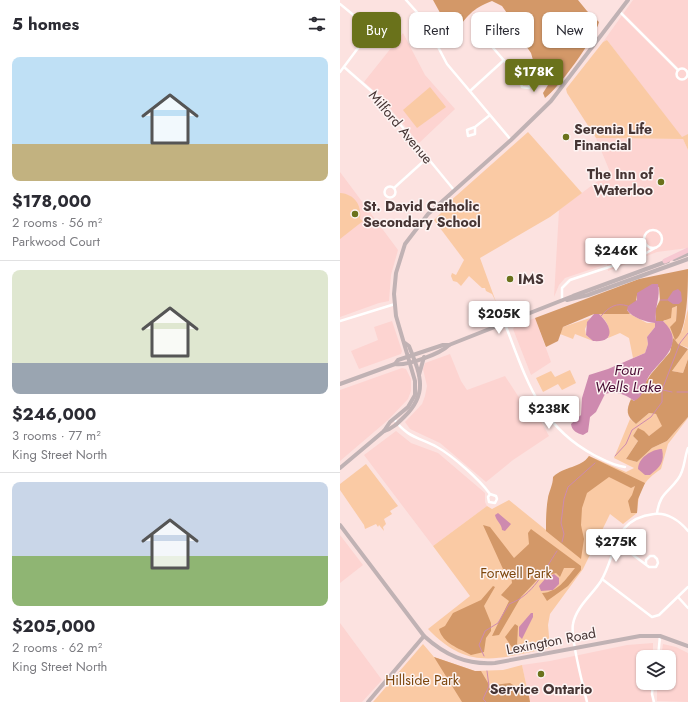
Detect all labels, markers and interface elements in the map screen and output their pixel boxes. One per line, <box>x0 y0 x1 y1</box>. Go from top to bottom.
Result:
text: 5 homes <box>12 12 79 36</box>
chip: Buy <box>352 12 401 48</box>
chip: Rent <box>409 12 463 48</box>
chip: Filters <box>471 12 534 48</box>
chip: New <box>542 12 597 48</box>
icon: filters <box>306 13 328 35</box>
pin: $178K <box>506 59 562 93</box>
text: $178K <box>514 62 554 81</box>
icon: home <box>134 83 206 155</box>
street label: Milford Avenue <box>364 86 438 168</box>
place label: Serenia Life Financial <box>574 119 652 155</box>
marker: Serenia Life Financial <box>561 132 571 142</box>
place label: The Inn of Waterloo <box>587 164 654 200</box>
marker: The Inn of Waterloo <box>656 177 666 187</box>
text: $178,000 <box>12 189 91 213</box>
place label: St. David Catholic Secondary School <box>363 196 481 232</box>
marker: St. David Catholic Secondary School <box>350 209 360 219</box>
text: 2 rooms · 56 m² <box>12 213 102 232</box>
text: Parkwood Court <box>12 232 100 251</box>
pin: $246K <box>588 238 644 272</box>
text: $246K <box>594 241 638 260</box>
place label: IMS <box>518 269 544 289</box>
marker: IMS <box>505 274 515 284</box>
icon: home <box>134 296 206 368</box>
pin: $205K <box>471 301 527 335</box>
text: $205K <box>478 304 520 323</box>
water label: Four Wells Lake <box>595 359 662 398</box>
pin: $238K <box>521 396 577 430</box>
text: $238K <box>528 399 570 418</box>
text: $246,000 <box>12 402 96 426</box>
text: 3 rooms · 77 m² <box>12 426 101 445</box>
text: King Street North <box>12 445 107 464</box>
icon: home <box>134 508 206 580</box>
pin: $275K <box>588 529 644 563</box>
text: $275K <box>595 532 637 551</box>
park label: Forwell Park <box>480 563 553 583</box>
text: $205,000 <box>12 614 95 638</box>
street label: Lexington Road <box>504 623 598 659</box>
text: 2 rooms · 62 m² <box>12 638 102 657</box>
map controls <box>636 650 676 690</box>
button: layers <box>636 650 676 690</box>
text: King Street North <box>12 657 107 676</box>
marker: Service Ontario <box>536 669 546 679</box>
park label: Hillside Park <box>385 670 460 690</box>
place label: Service Ontario <box>490 679 592 699</box>

